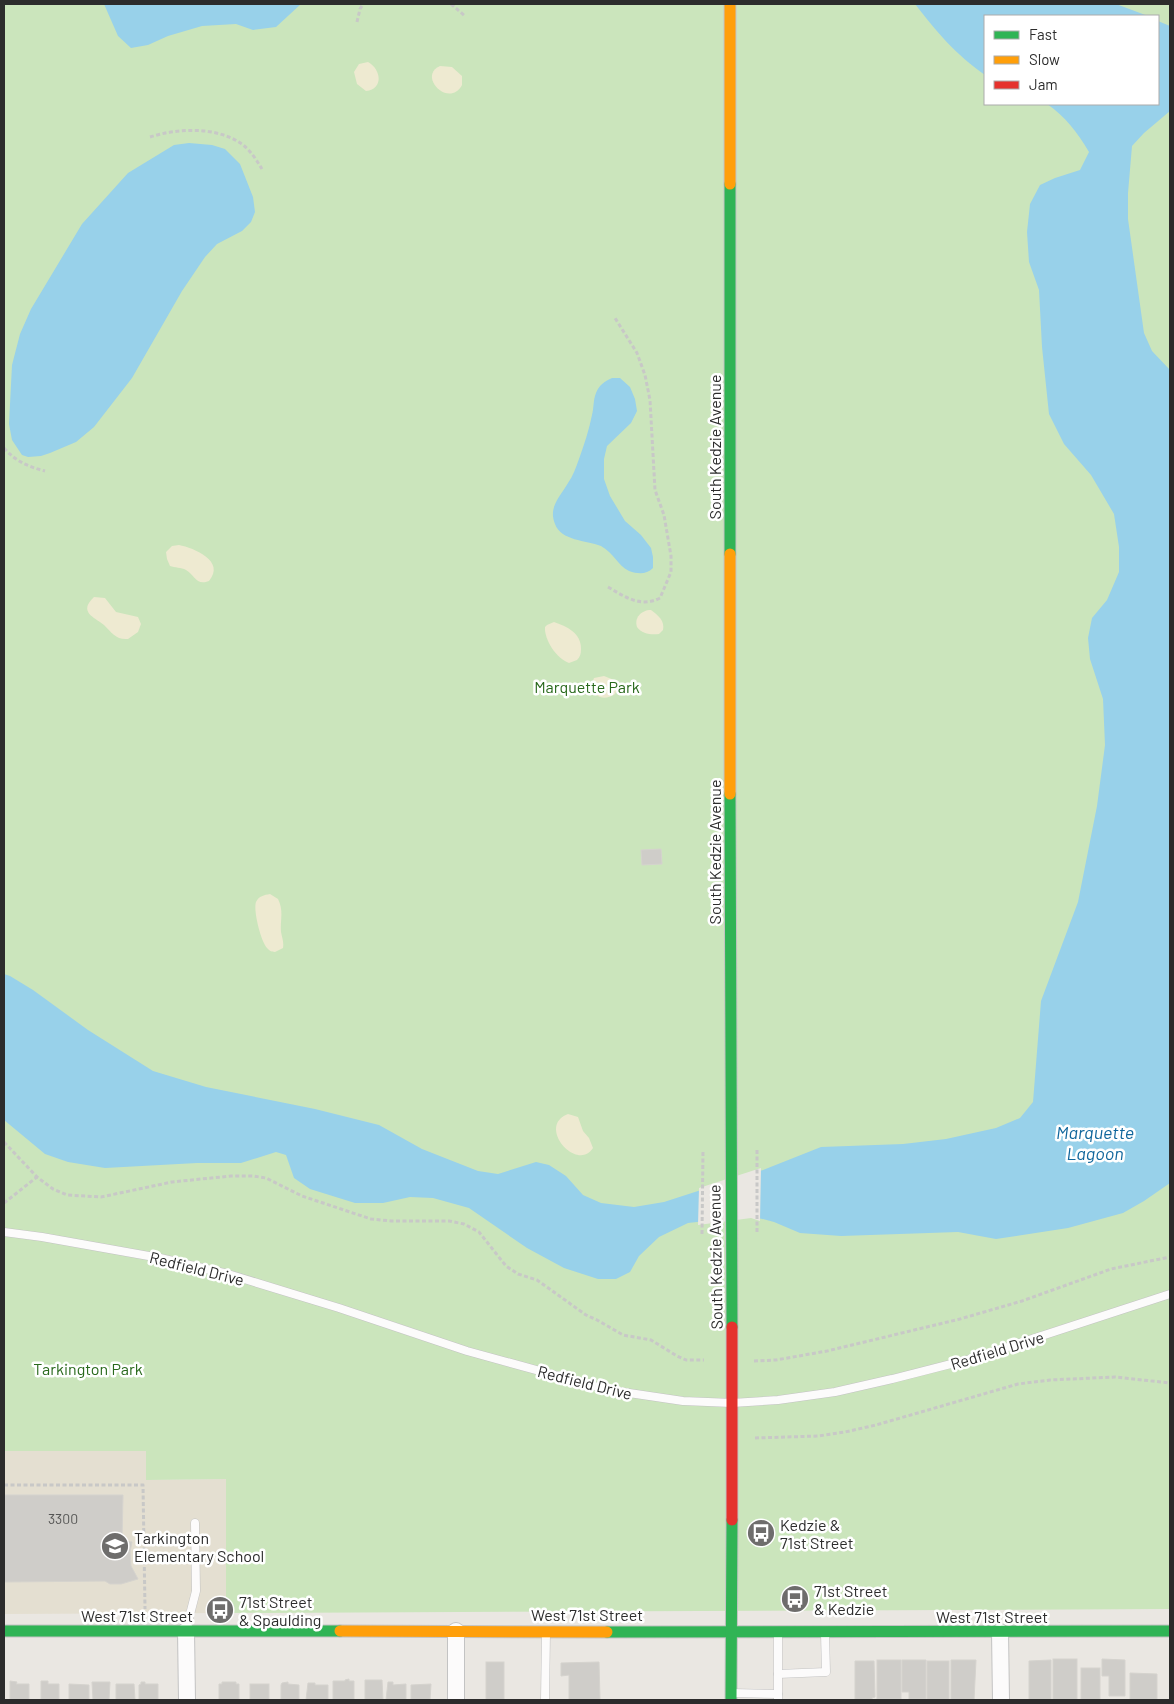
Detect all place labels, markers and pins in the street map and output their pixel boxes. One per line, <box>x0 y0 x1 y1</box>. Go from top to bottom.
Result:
place label: Kedzie & 71st Street <box>780 1515 854 1552</box>
bus stop icon: Kedzie & 71st Street <box>746 1518 776 1548</box>
place label: Tarkington Elementary School <box>134 1528 264 1565</box>
school or university icon: Tarkington Elementary School <box>100 1531 130 1561</box>
place label: 71st Street & Kedzie <box>814 1581 888 1618</box>
bus stop icon: 71st Street & Kedzie <box>780 1584 810 1614</box>
place label: 71st Street & Spaulding <box>239 1592 321 1629</box>
bus stop icon: 71st Street & Spaulding <box>205 1595 235 1625</box>

